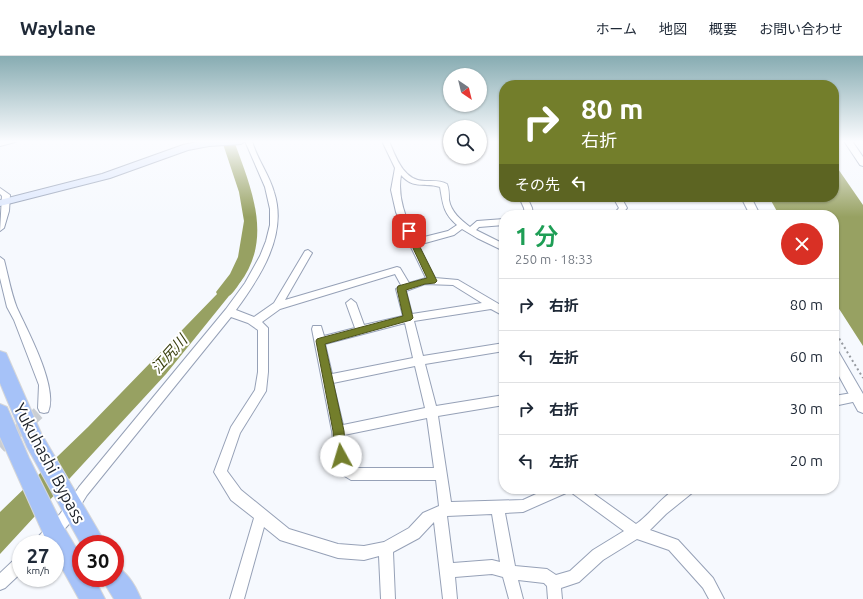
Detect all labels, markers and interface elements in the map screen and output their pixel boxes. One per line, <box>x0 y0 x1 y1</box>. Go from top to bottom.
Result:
text: Waylane <box>20 17 96 39</box>
text: ホーム <box>595 21 637 37</box>
text: 地図 <box>659 21 687 37</box>
text: 概要 <box>709 21 737 37</box>
text: お問い合わせ <box>759 21 843 37</box>
north arrow <box>443 68 487 112</box>
map controls <box>443 68 487 164</box>
text: 80 m <box>581 93 643 124</box>
icon: right <box>515 96 567 148</box>
button: search <box>443 120 487 164</box>
text: 右折 <box>581 130 617 150</box>
icon: left <box>568 172 590 194</box>
text: その先 <box>515 176 560 193</box>
pin <box>392 214 426 248</box>
icon: arrive <box>398 220 420 242</box>
text: 1 分 <box>515 223 558 250</box>
button: close <box>781 223 823 265</box>
text: 250 m · 18:33 <box>515 252 593 266</box>
icon: right <box>515 294 537 316</box>
text: 80 m <box>790 296 823 313</box>
text: 右折 <box>549 297 579 314</box>
water label: 江尻川 <box>148 330 192 376</box>
icon: left <box>515 346 537 368</box>
text: 60 m <box>790 348 823 365</box>
text: 左折 <box>549 349 579 366</box>
icon: right <box>515 398 537 420</box>
street label: Yukuhashi Bypass <box>10 400 90 526</box>
text: 30 m <box>790 400 823 417</box>
text: 右折 <box>549 401 579 418</box>
position arrow <box>320 435 362 477</box>
icon: left <box>515 450 537 472</box>
text: 20 m <box>790 452 823 469</box>
text: 左折 <box>549 453 579 470</box>
speed limit sign: 30 <box>72 535 124 587</box>
text: 27 <box>27 544 49 567</box>
text: km/h <box>26 565 50 576</box>

